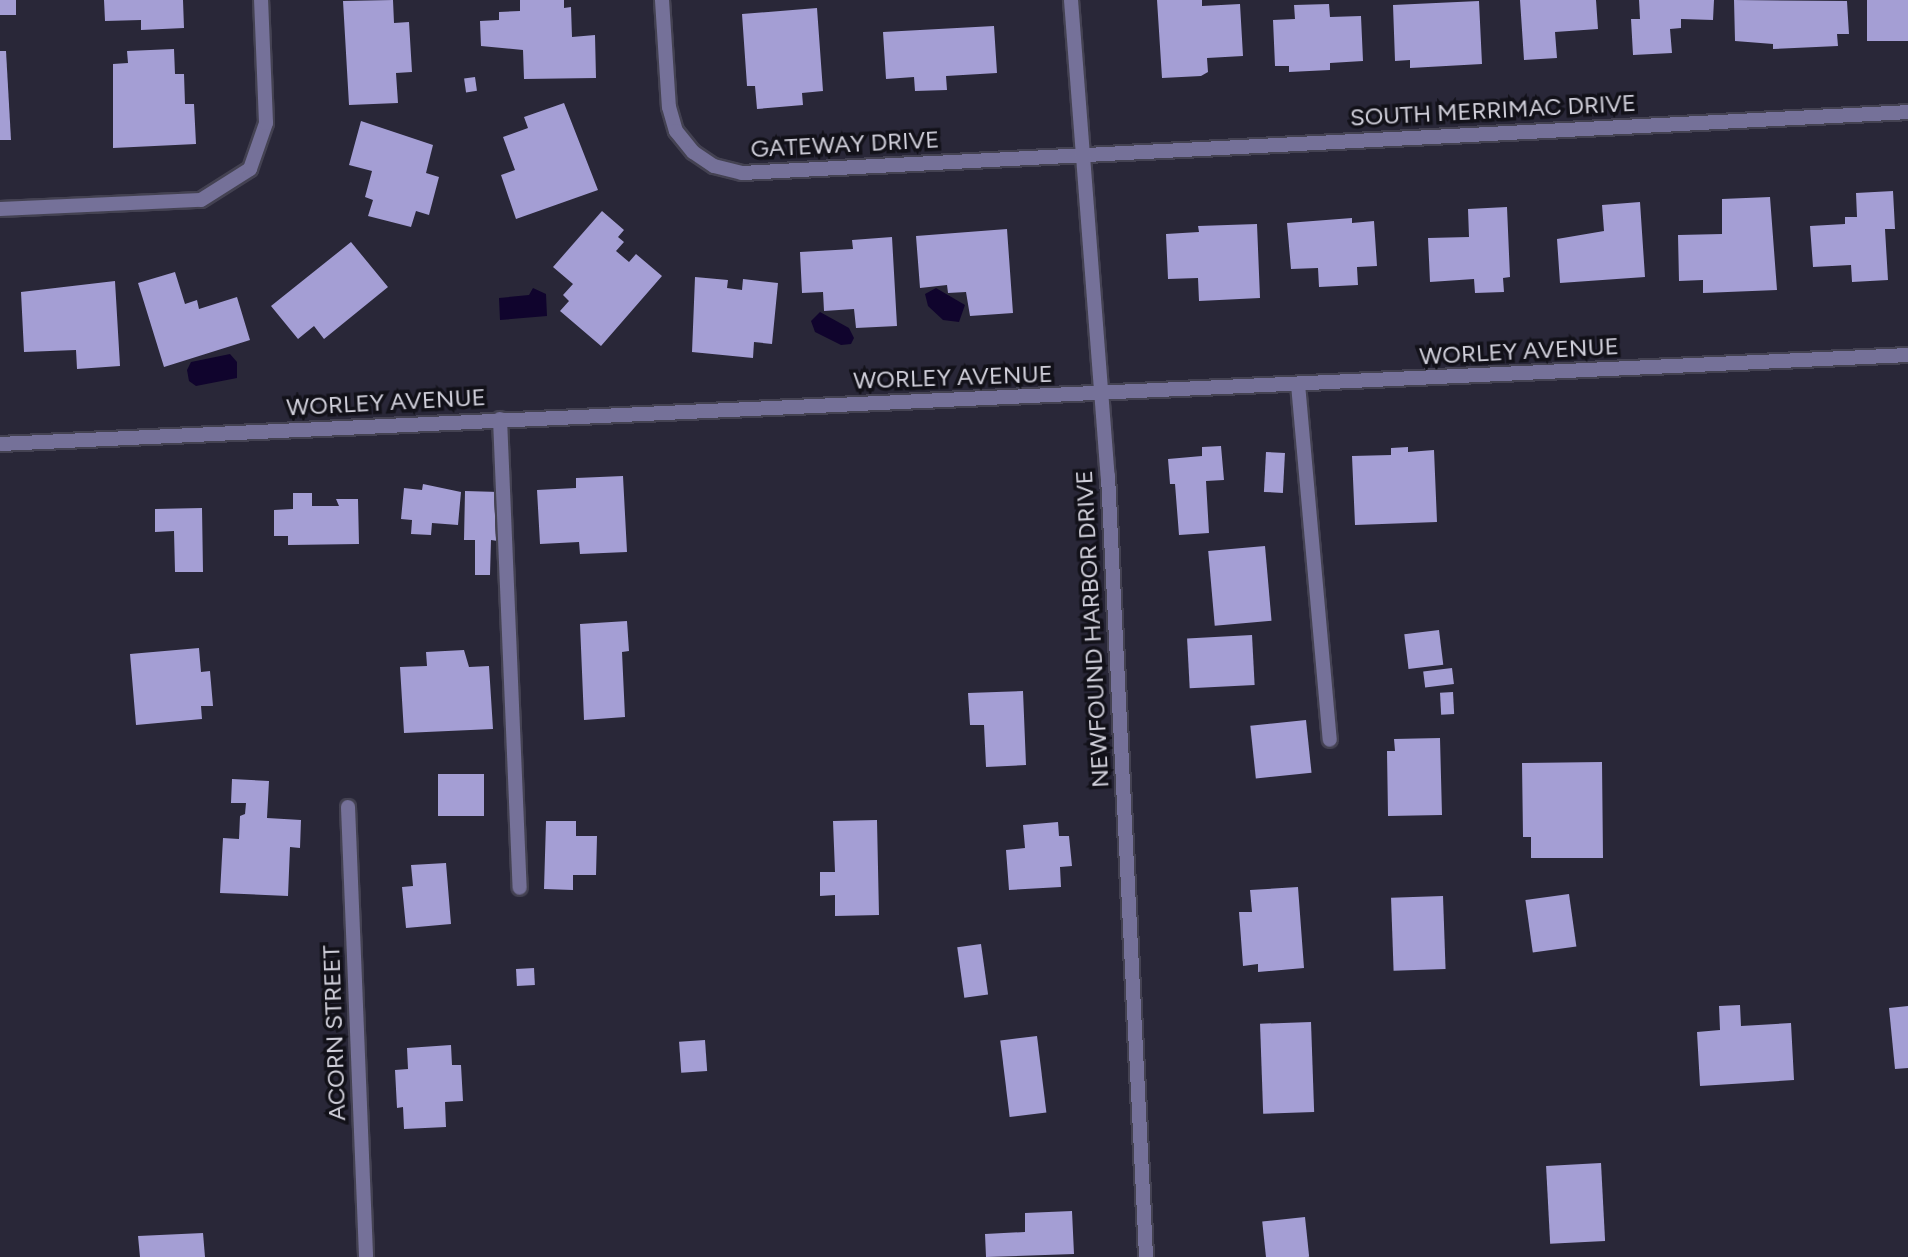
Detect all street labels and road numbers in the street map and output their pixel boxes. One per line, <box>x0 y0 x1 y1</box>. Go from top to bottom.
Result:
street label: SOUTH MERRIMAC DRIVE <box>1349 88 1637 132</box>
street label: GATEWAY DRIVE <box>750 125 940 163</box>
street label: WORLEY AVENUE <box>1419 331 1619 371</box>
street label: WORLEY AVENUE <box>853 359 1053 395</box>
street label: WORLEY AVENUE <box>286 382 486 422</box>
street label: NEWFOUND HARBOR DRIVE <box>1069 470 1115 788</box>
street label: ACORN STREET <box>317 945 351 1121</box>

